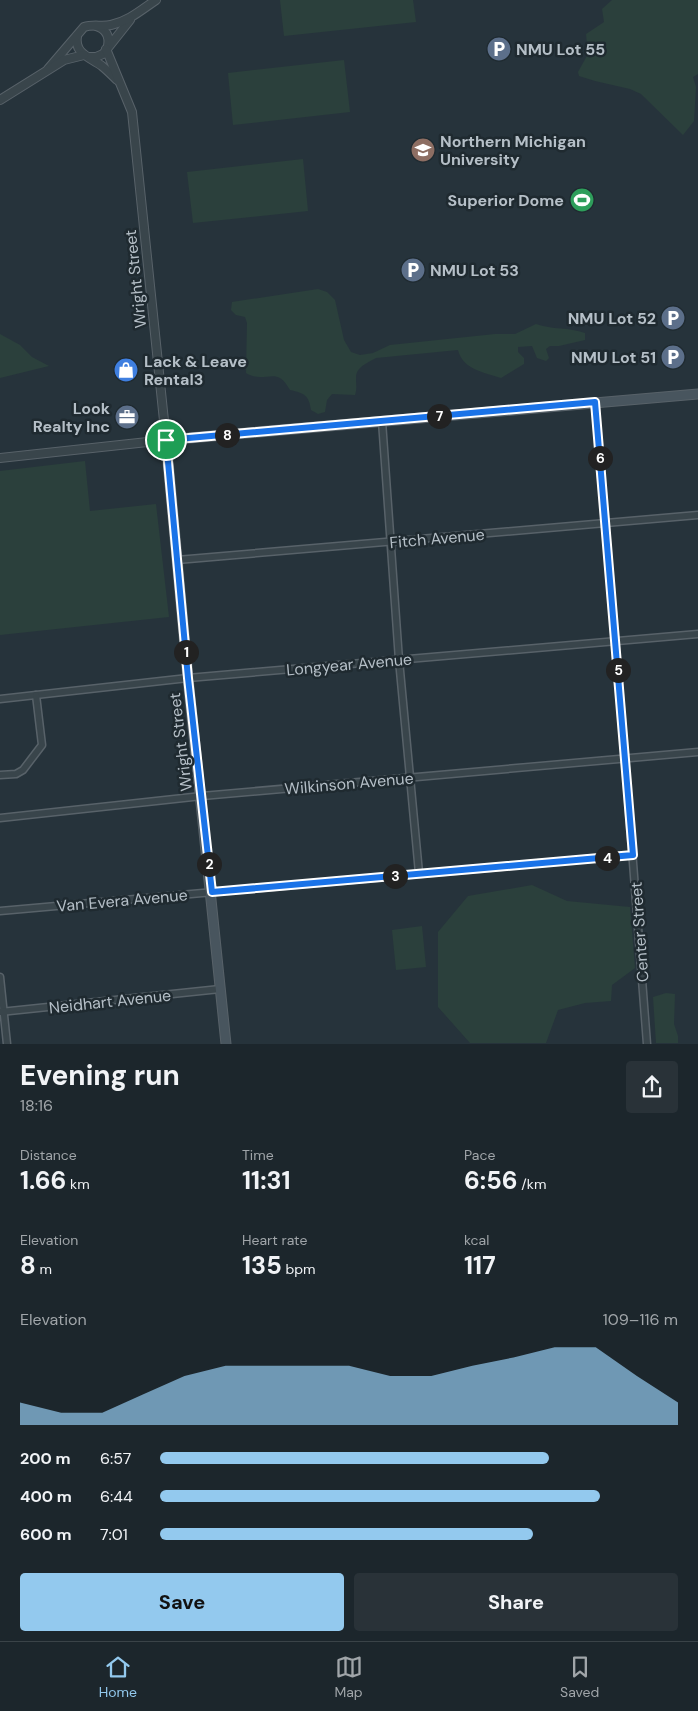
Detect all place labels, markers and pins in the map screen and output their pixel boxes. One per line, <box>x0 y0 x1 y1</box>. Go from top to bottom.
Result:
parking icon: NMU Lot 55 <box>486 36 512 62</box>
place label: NMU Lot 55 <box>516 39 605 60</box>
place label: Northern Michigan University <box>440 131 586 170</box>
school or university icon: Northern Michigan University <box>410 137 436 163</box>
sports icon: Superior Dome <box>569 187 595 213</box>
place label: Superior Dome <box>448 190 564 211</box>
parking icon: NMU Lot 53 <box>400 257 426 283</box>
place label: NMU Lot 53 <box>430 260 519 281</box>
parking icon: NMU Lot 52 <box>660 305 686 331</box>
place label: NMU Lot 52 <box>568 308 656 329</box>
parking icon: NMU Lot 51 <box>660 344 686 370</box>
place label: NMU Lot 51 <box>571 347 656 368</box>
place label: Lack & Leave Rental3 <box>144 351 247 390</box>
shop icon: Lack & Leave Rental3 <box>113 357 139 383</box>
place label: Look Realty Inc <box>33 398 111 437</box>
office icon: Look Realty Inc <box>114 404 140 430</box>
pin: 7 <box>426 404 452 428</box>
pin <box>145 419 187 461</box>
pin: 8 <box>214 422 240 448</box>
pin: 6 <box>588 446 612 470</box>
pin: 1 <box>174 640 198 664</box>
pin: 5 <box>606 658 630 682</box>
pin: 4 <box>594 846 620 870</box>
pin: 2 <box>196 852 222 876</box>
pin: 3 <box>382 864 408 888</box>

